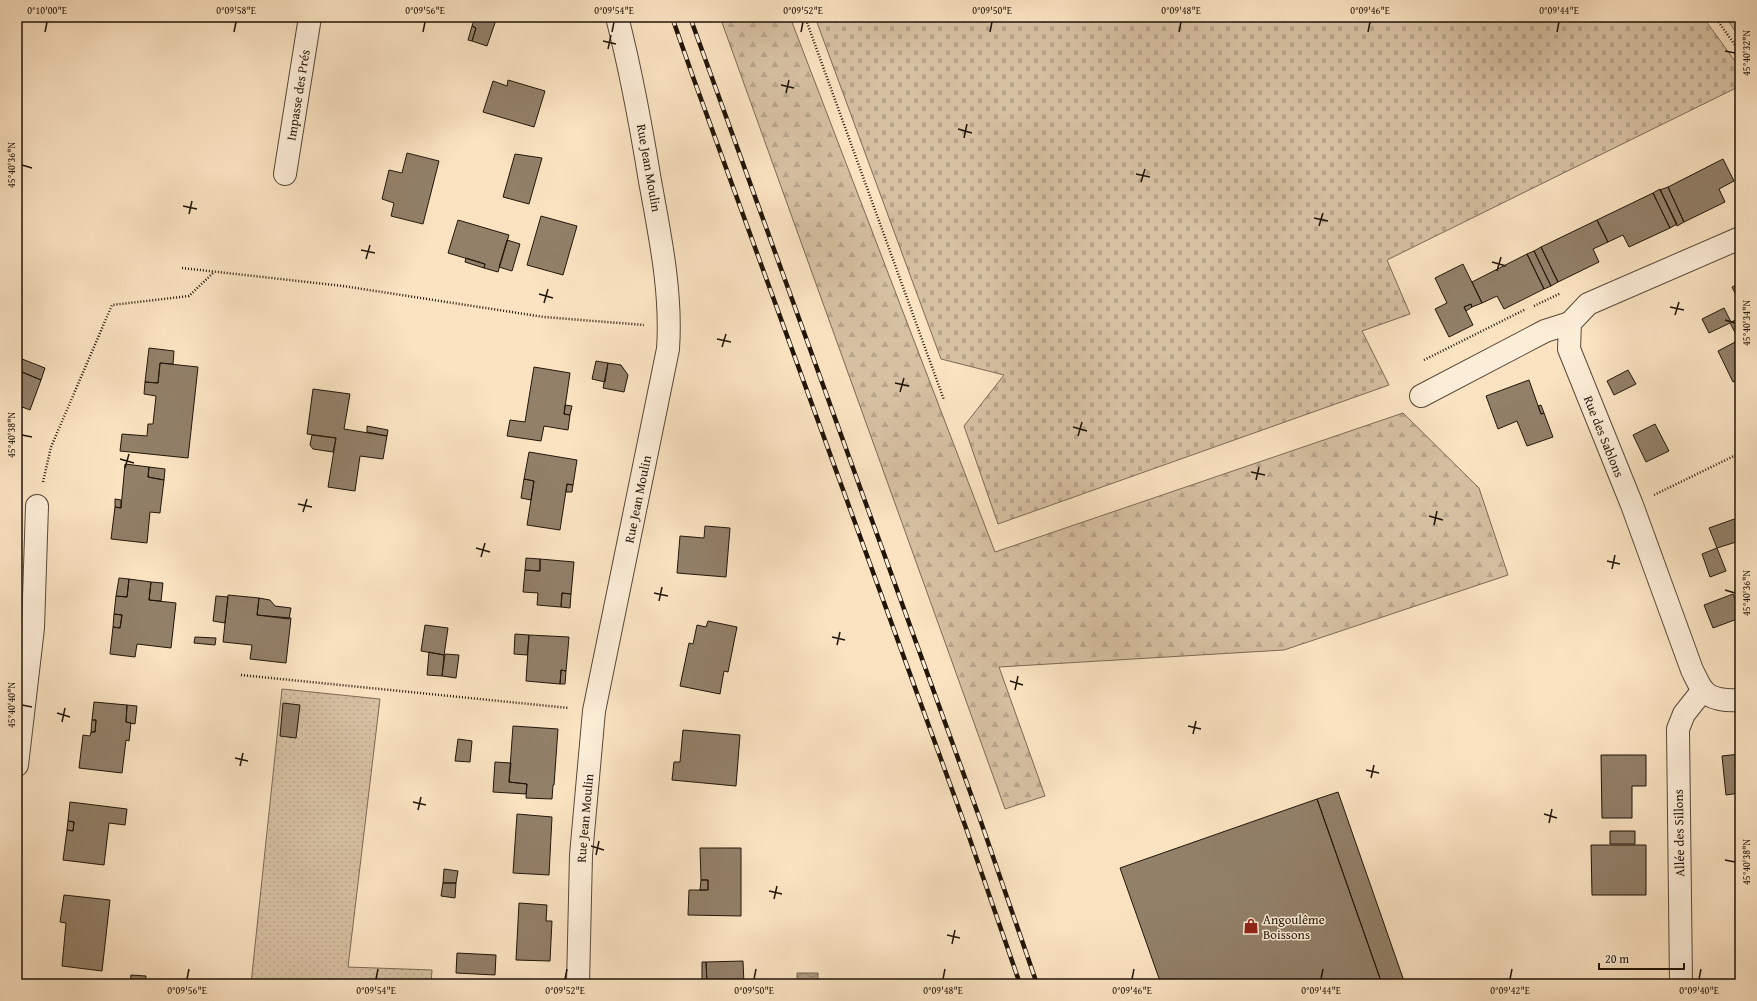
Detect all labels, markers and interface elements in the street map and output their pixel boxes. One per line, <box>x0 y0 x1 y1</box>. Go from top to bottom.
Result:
text: 0°10'00"E <box>27 3 67 18</box>
text: 0°09'58"E <box>216 3 256 18</box>
text: 0°09'56"E <box>405 3 445 18</box>
text: 0°09'54"E <box>594 3 634 18</box>
text: 0°09'52"E <box>783 3 823 18</box>
text: 0°09'50"E <box>972 3 1012 18</box>
text: 0°09'48"E <box>1161 3 1201 18</box>
text: 0°09'46"E <box>1350 3 1390 18</box>
text: 0°09'44"E <box>1539 3 1579 18</box>
text: 45°40'32"N <box>1739 30 1754 76</box>
street label: Impasse des Prés <box>281 48 314 142</box>
street label: Rue Jean Moulin <box>632 123 666 214</box>
text: 45°40'36"N <box>4 142 19 188</box>
text: 45°40'34"N <box>1739 300 1754 346</box>
street label: Rue des Sablons <box>1579 393 1629 480</box>
text: 45°40'38"N <box>4 412 19 458</box>
street label: Rue Jean Moulin <box>619 453 656 545</box>
text: 45°40'36"N <box>1739 570 1754 616</box>
text: 45°40'40"N <box>4 682 19 728</box>
street label: Rue Jean Moulin <box>571 772 598 863</box>
street label: Allée des Sillons <box>1669 789 1689 877</box>
text: 45°40'38"N <box>1739 839 1754 885</box>
place label: Angoulême Boissons <box>1263 910 1325 944</box>
shop icon: Angoulême Boissons <box>1242 917 1260 935</box>
scale bar <box>1599 945 1684 971</box>
text: 20 m <box>1605 950 1629 967</box>
text: 0°09'56"E <box>167 983 207 998</box>
text: 0°09'54"E <box>356 983 396 998</box>
text: 0°09'52"E <box>545 983 585 998</box>
text: 0°09'50"E <box>734 983 774 998</box>
text: 0°09'48"E <box>923 983 963 998</box>
text: 0°09'46"E <box>1112 983 1152 998</box>
text: 0°09'44"E <box>1301 983 1341 998</box>
text: 0°09'42"E <box>1490 983 1530 998</box>
text: 0°09'40"E <box>1679 983 1719 998</box>

